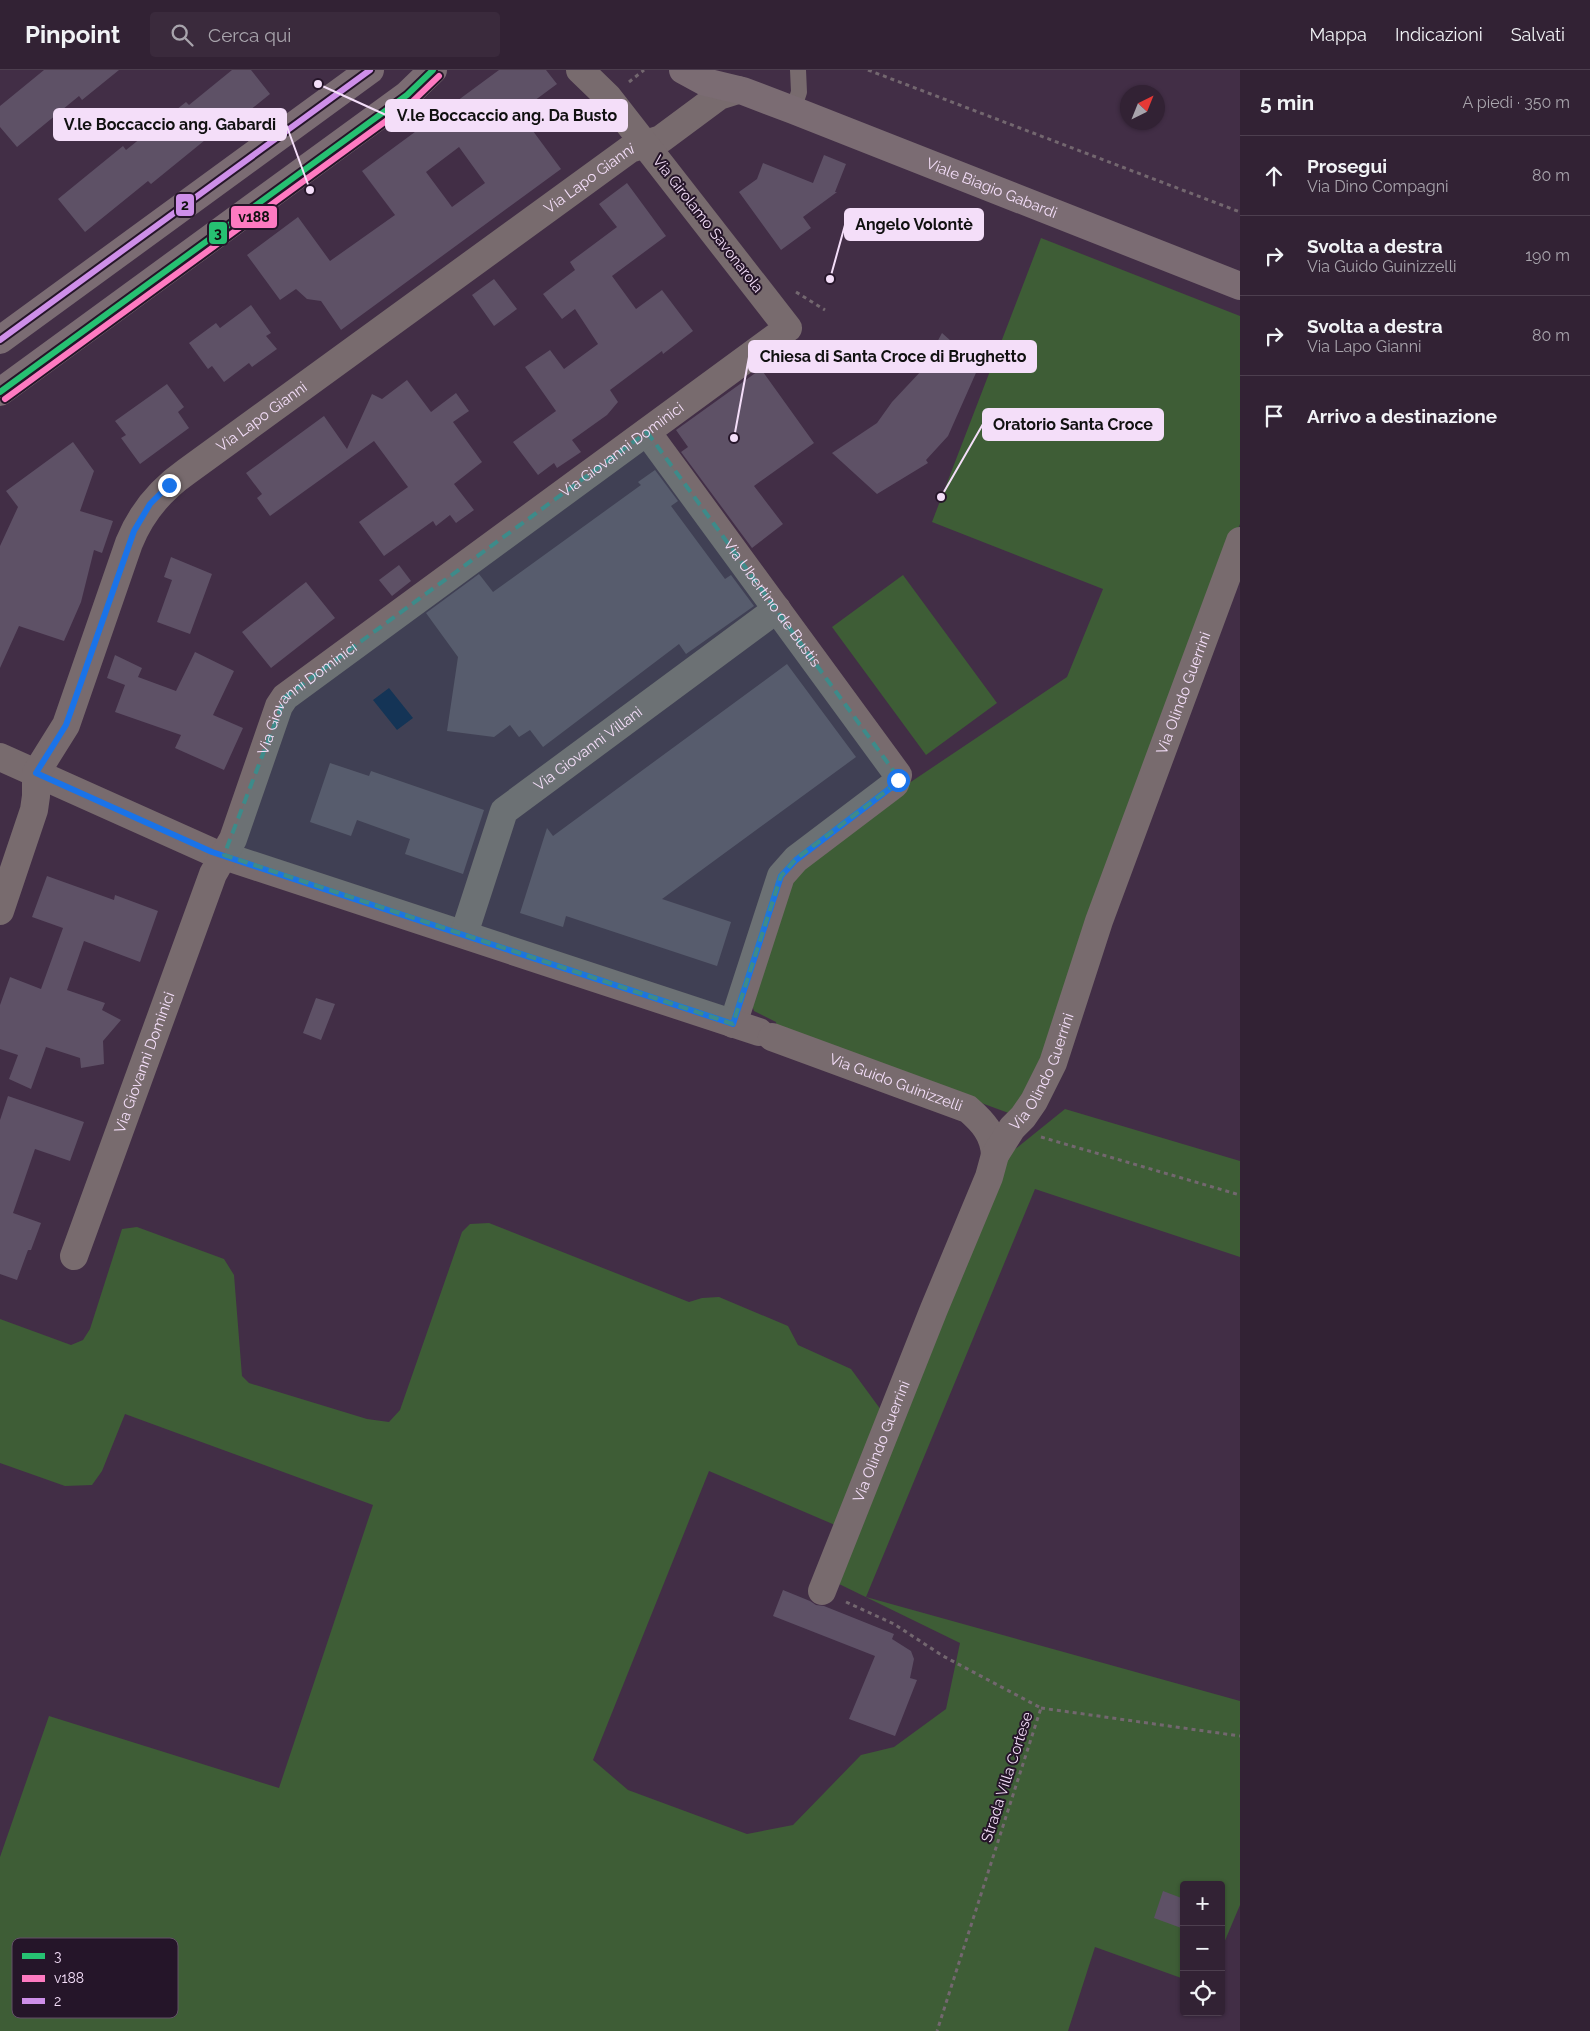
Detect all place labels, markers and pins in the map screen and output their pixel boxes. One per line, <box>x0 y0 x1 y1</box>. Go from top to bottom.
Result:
callout: V.le Boccaccio ang. Da Busto <box>386 100 627 131</box>
callout: V.le Boccaccio ang. Gabardi <box>54 109 286 140</box>
callout: Angelo Volontè <box>845 209 983 240</box>
callout: Chiesa di Santa Croce di Brughetto <box>749 341 1036 372</box>
callout: Oratorio Santa Croce <box>983 409 1163 440</box>

